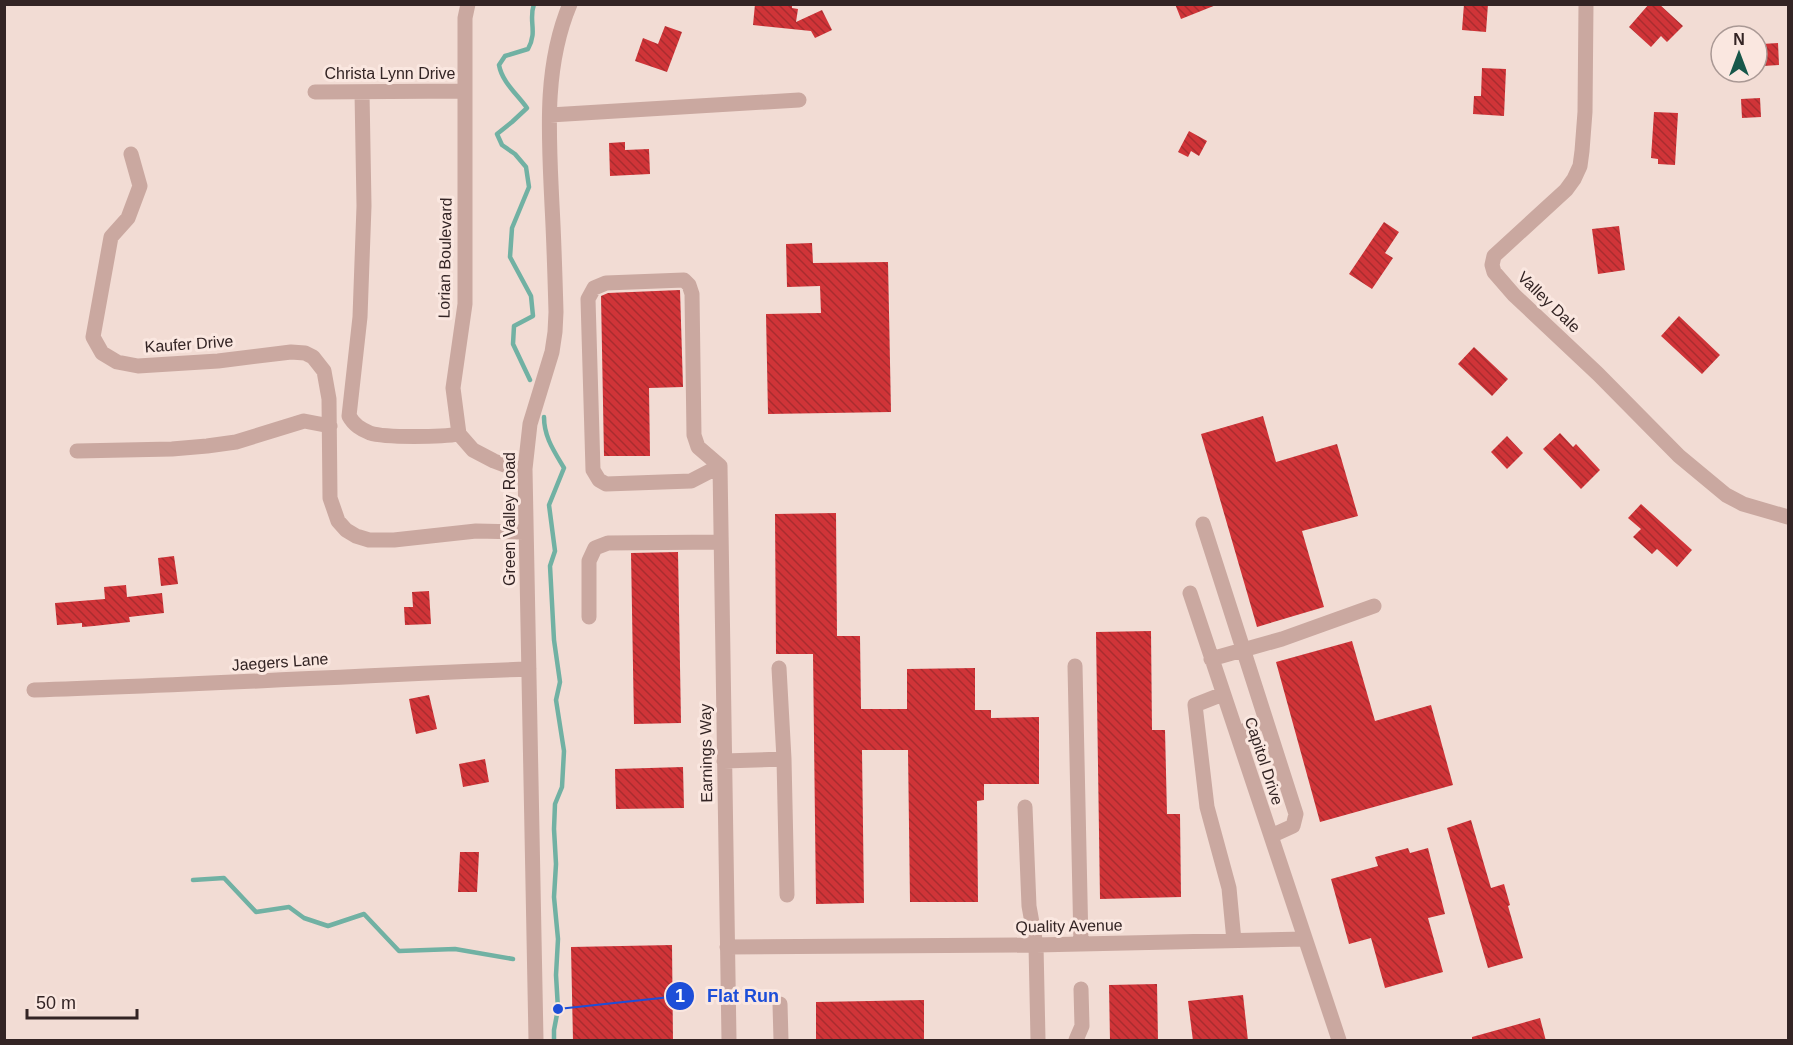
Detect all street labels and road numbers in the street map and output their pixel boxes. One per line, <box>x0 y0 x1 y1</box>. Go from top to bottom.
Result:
street label: Christa Lynn Drive <box>324 65 456 82</box>
street label: Lorian Boulevard <box>435 197 455 319</box>
street label: Valley Dale <box>1514 268 1584 336</box>
street label: Kaufer Drive <box>144 332 234 356</box>
street label: Green Valley Road <box>501 452 518 586</box>
street label: Jaegers Lane <box>231 650 329 674</box>
street label: Earnings Way <box>697 703 715 803</box>
street label: Capitol Drive <box>1242 715 1286 807</box>
street label: Quality Avenue <box>1015 917 1123 935</box>

